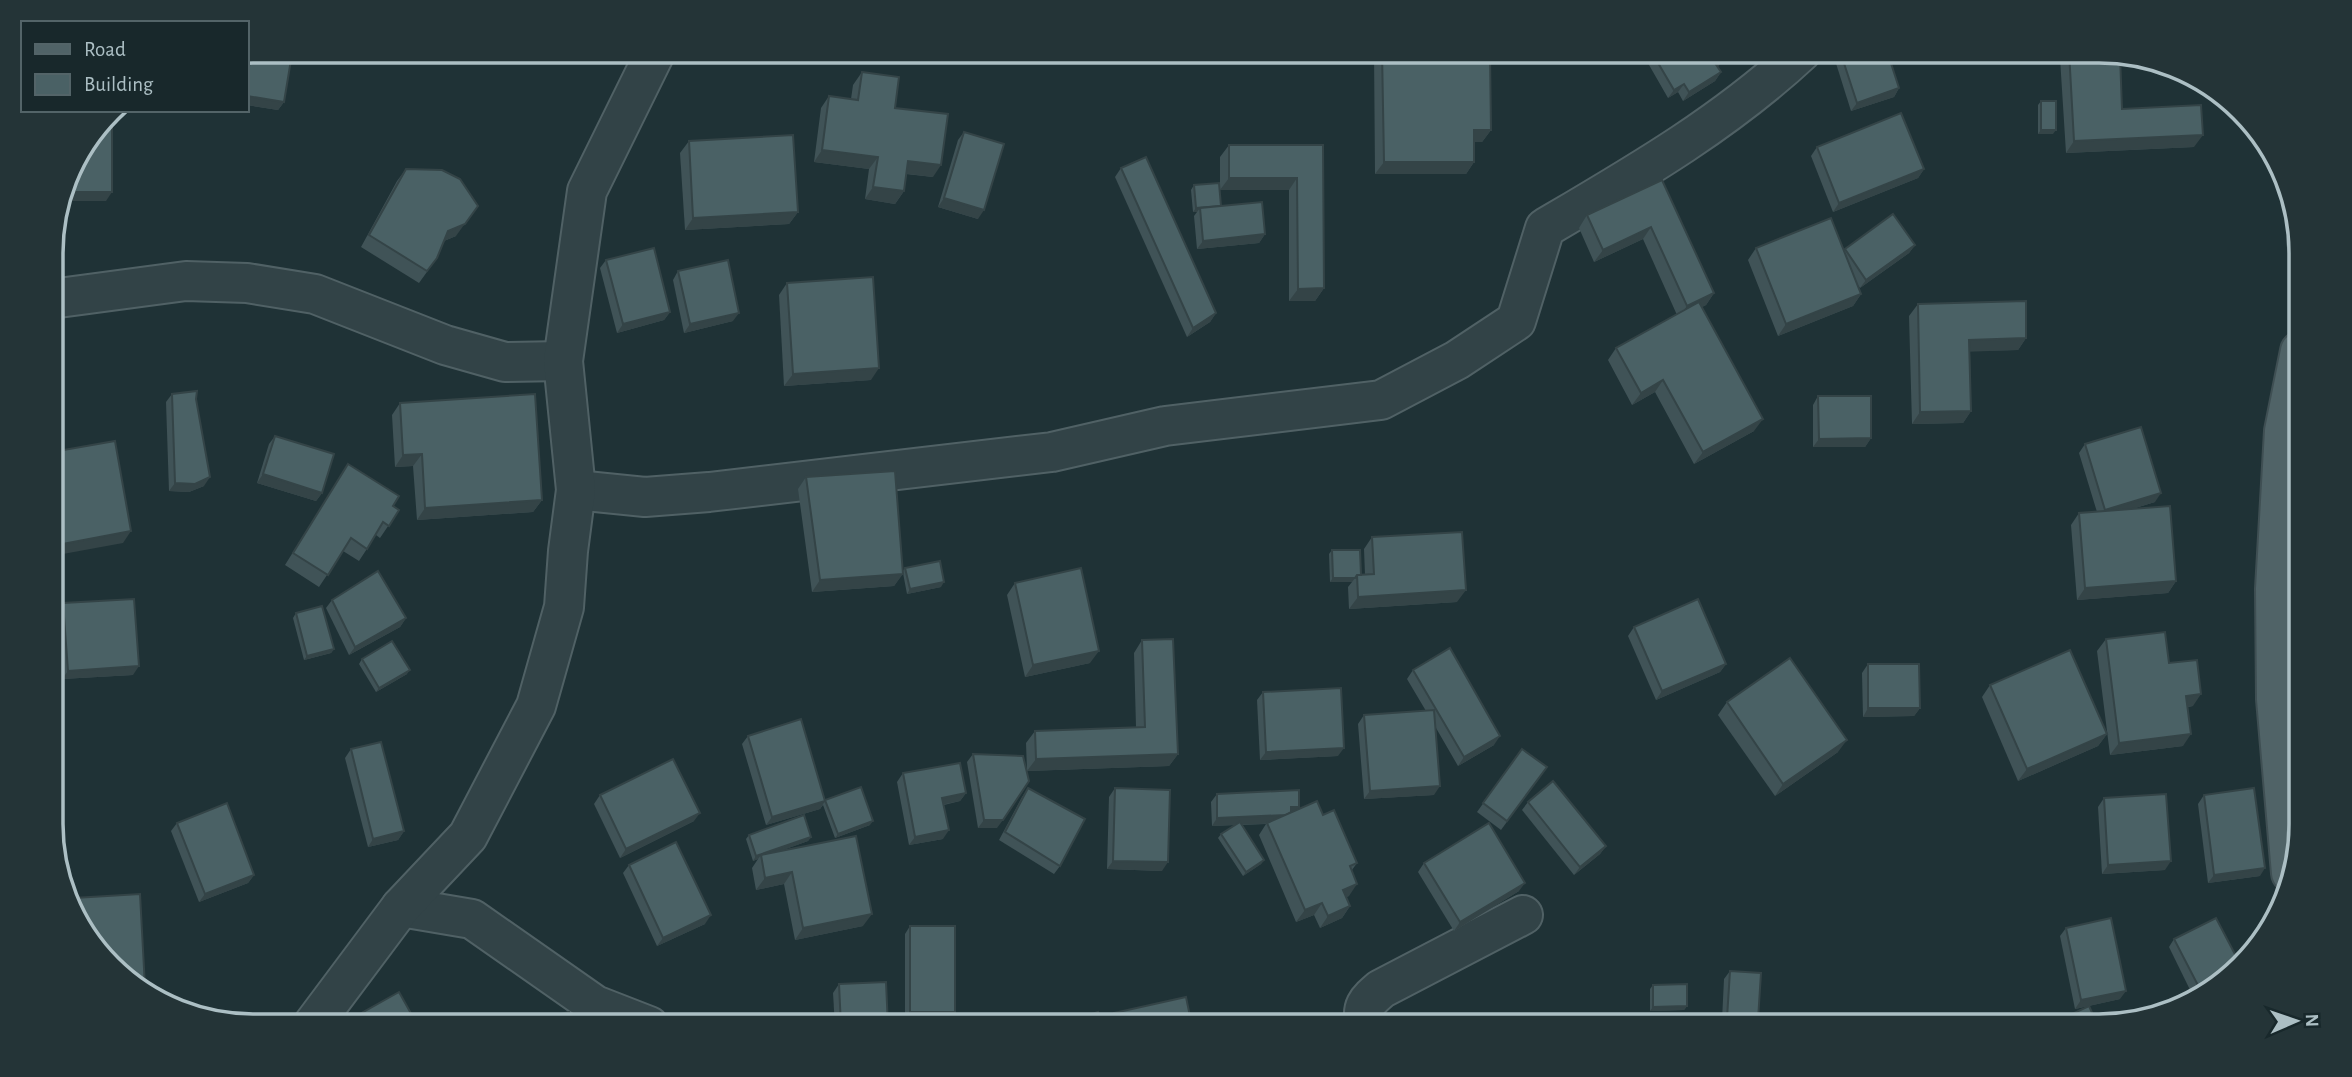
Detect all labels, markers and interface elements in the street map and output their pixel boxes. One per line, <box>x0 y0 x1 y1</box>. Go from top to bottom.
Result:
legend <box>21 21 248 112</box>
text: Road <box>84 39 126 60</box>
text: Building <box>84 74 154 95</box>
north arrow <box>2261 986 2331 1056</box>
text: N <box>2302 1014 2321 1027</box>

